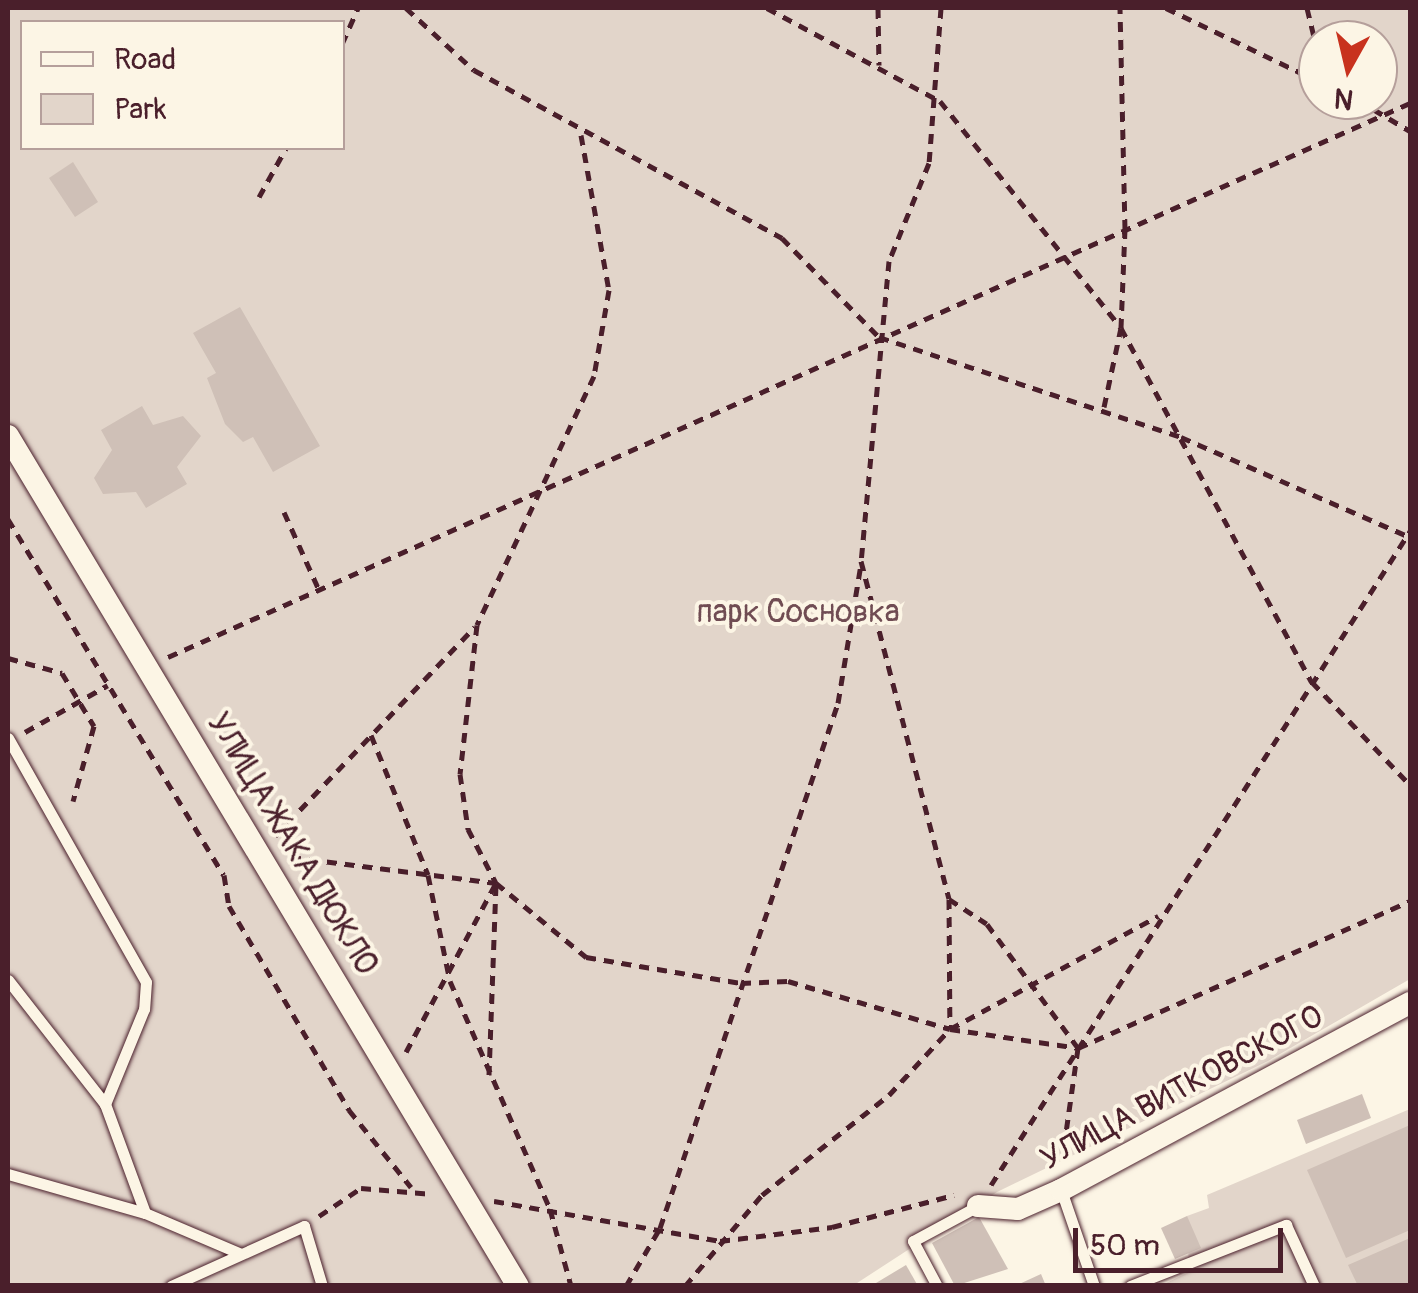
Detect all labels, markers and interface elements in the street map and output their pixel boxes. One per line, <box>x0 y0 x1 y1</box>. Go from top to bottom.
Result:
legend <box>20 20 345 150</box>
north arrow <box>1298 20 1398 120</box>
text: Road <box>114 41 176 78</box>
text: N <box>1332 80 1356 117</box>
text: Park <box>114 91 167 128</box>
park label: парк Сосновка <box>696 593 900 631</box>
street label: УЛИЦА ЖАКА ДЮКЛО <box>199 706 385 982</box>
street label: УЛИЦА ВИТКОВСКОГО <box>1034 997 1330 1179</box>
scale bar <box>1078 1208 1288 1270</box>
text: 50 m <box>1090 1227 1160 1264</box>

